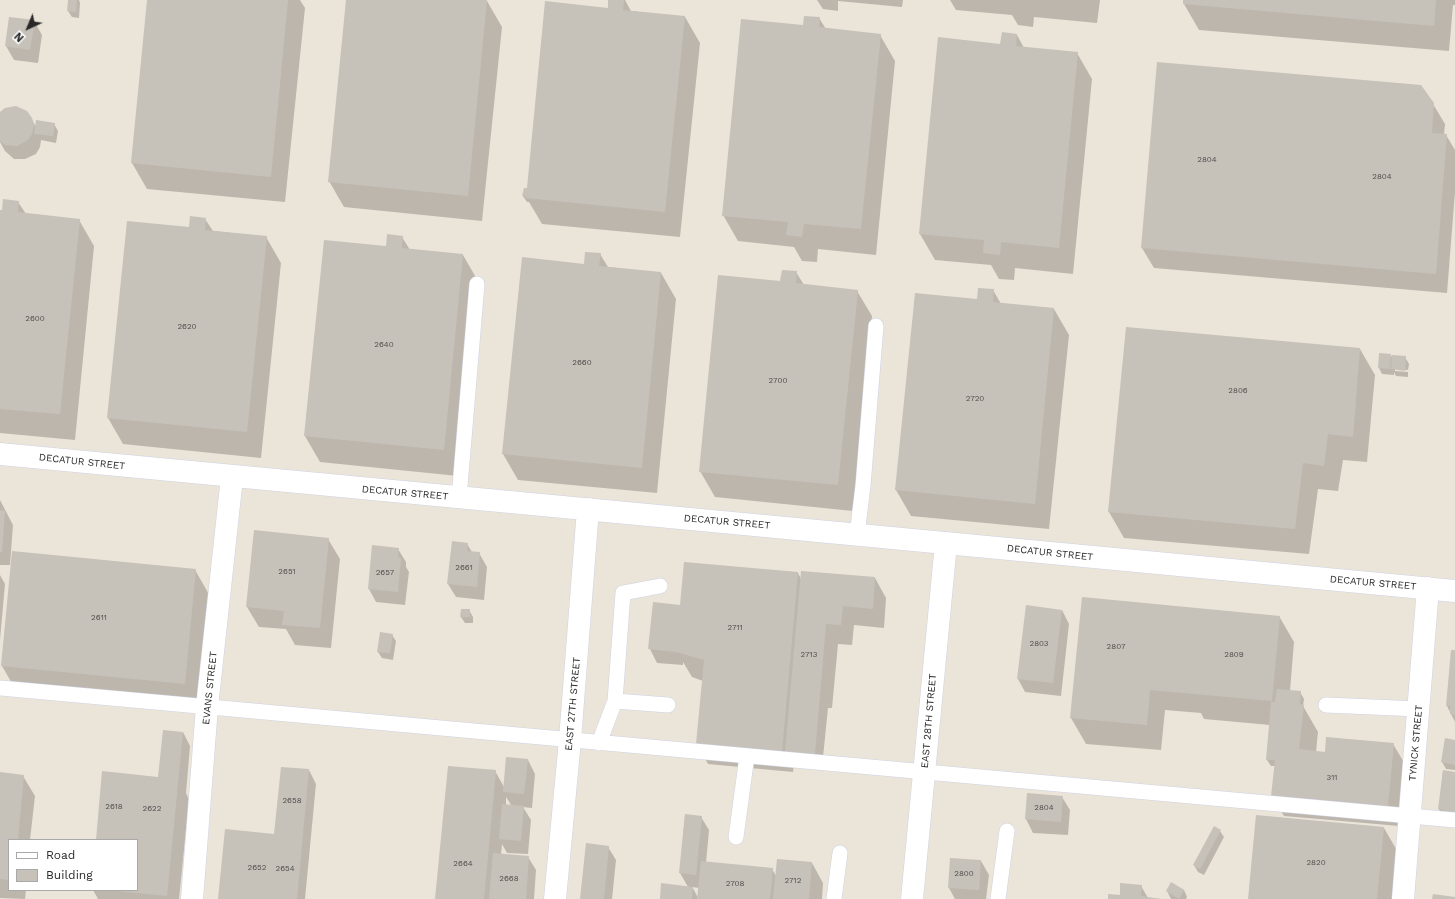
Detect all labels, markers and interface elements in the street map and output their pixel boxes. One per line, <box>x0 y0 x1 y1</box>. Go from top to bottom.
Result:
north arrow <box>8 8 48 48</box>
text: N <box>12 29 27 45</box>
house number: 2804 <box>1197 155 1217 165</box>
house number: 2804 <box>1372 172 1392 182</box>
house number: 2600 <box>25 314 45 324</box>
house number: 2620 <box>177 322 197 332</box>
house number: 2640 <box>374 340 394 350</box>
house number: 2660 <box>572 358 592 368</box>
house number: 2700 <box>769 376 787 386</box>
house number: 2806 <box>1228 386 1248 396</box>
house number: 2720 <box>966 394 984 404</box>
street label: DECATUR STREET <box>38 451 126 473</box>
street label: DECATUR STREET <box>361 483 449 503</box>
street label: DECATUR STREET <box>683 512 771 532</box>
street label: DECATUR STREET <box>1006 542 1094 564</box>
house number: 2661 <box>455 563 473 573</box>
house number: 2651 <box>278 567 296 577</box>
house number: 2657 <box>376 568 394 578</box>
street label: DECATUR STREET <box>1329 573 1417 593</box>
house number: 2611 <box>91 613 107 623</box>
house number: 2711 <box>727 623 743 633</box>
house number: 2803 <box>1029 639 1049 649</box>
house number: 2807 <box>1107 642 1125 652</box>
house number: 2713 <box>801 650 817 660</box>
house number: 2809 <box>1224 650 1244 660</box>
street label: EVANS STREET <box>200 651 220 725</box>
street label: EAST 27TH STREET <box>563 657 583 751</box>
street label: EAST 28TH STREET <box>919 673 939 769</box>
street label: TYNICK STREET <box>1407 704 1425 782</box>
house number: 311 <box>1327 773 1337 783</box>
house number: 2658 <box>282 796 302 806</box>
house number: 2618 <box>105 802 123 812</box>
house number: 2804 <box>1034 803 1054 813</box>
house number: 2622 <box>143 804 161 814</box>
legend <box>8 839 138 891</box>
text: Road <box>46 848 75 862</box>
house number: 2820 <box>1306 858 1326 868</box>
house number: 2664 <box>453 859 473 869</box>
house number: 2652 <box>248 863 266 873</box>
house number: 2654 <box>275 864 295 874</box>
text: Building <box>46 868 93 882</box>
house number: 2800 <box>954 869 974 879</box>
house number: 2668 <box>499 874 519 884</box>
house number: 2712 <box>785 876 801 886</box>
house number: 2708 <box>726 879 744 889</box>

